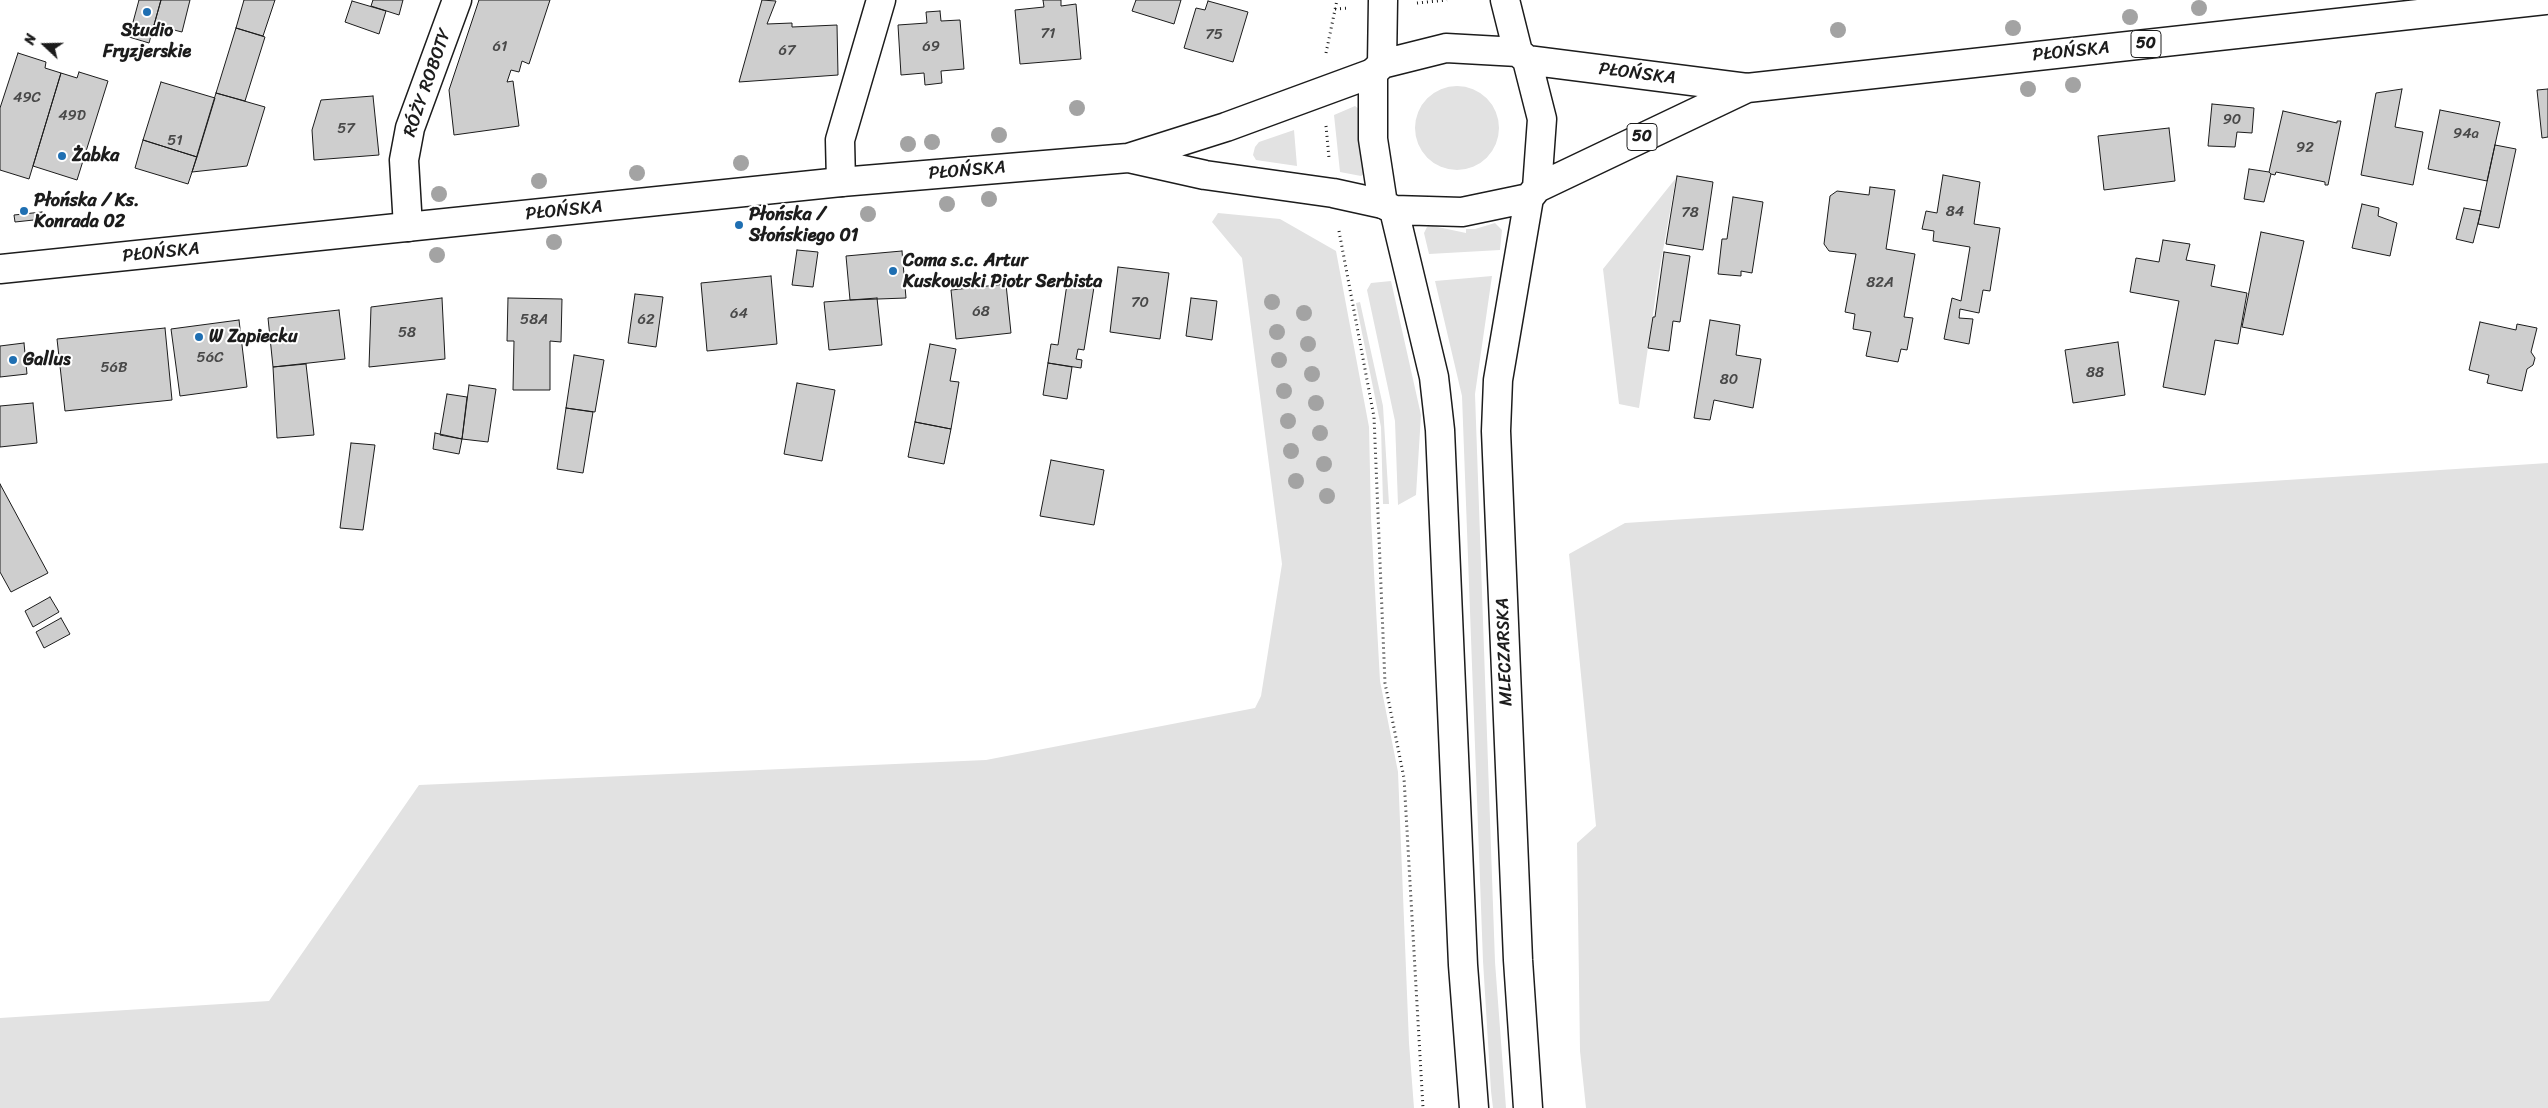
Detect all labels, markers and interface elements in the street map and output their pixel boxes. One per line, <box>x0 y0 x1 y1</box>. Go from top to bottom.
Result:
marker: Studio Fryzjerskie <box>141 6 153 18</box>
north arrow <box>20 20 70 70</box>
place label: Studio Fryzjerskie <box>103 20 191 62</box>
house number: 71 <box>1041 25 1055 43</box>
street label: RÓŻY ROBOTY <box>399 26 457 140</box>
house number: 75 <box>1205 26 1223 44</box>
text: N <box>17 30 44 48</box>
road number: 50 <box>2131 31 2161 58</box>
street label: PŁOŃSKA <box>2031 37 2111 67</box>
house number: 61 <box>493 38 507 56</box>
house number: 69 <box>922 38 940 56</box>
house number: 67 <box>778 42 796 60</box>
street label: PŁOŃSKA <box>1597 59 1677 89</box>
house number: 49C <box>13 89 41 107</box>
house number: 49D <box>58 107 86 125</box>
house number: 90 <box>2223 111 2241 129</box>
house number: 57 <box>337 120 355 138</box>
road number: 50 <box>1627 124 1657 150</box>
house number: 94a <box>2453 125 2479 143</box>
house number: 51 <box>167 132 183 150</box>
house number: 92 <box>2296 139 2314 157</box>
place label: Żabka <box>72 145 119 167</box>
marker: Żabka <box>56 150 68 162</box>
street label: PŁOŃSKA <box>928 157 1006 185</box>
place label: Płońska / Ks. Konrada 02 <box>34 190 139 232</box>
street label: PŁOŃSKA <box>524 196 604 226</box>
house number: 84 <box>1946 203 1964 221</box>
place label: Płońska / Słońskiego 01 <box>749 204 859 246</box>
house number: 78 <box>1681 204 1699 222</box>
marker: Płońska / Ks. Konrada 02 <box>18 205 30 217</box>
marker: Płońska / Słońskiego 01 <box>733 219 745 231</box>
street label: PŁOŃSKA <box>121 238 201 268</box>
place label: Coma s.c. Artur Kuskowski Piotr Serbista <box>903 250 1102 292</box>
marker: Coma s.c. Artur Kuskowski Piotr Serbista <box>887 265 899 277</box>
house number: 82A <box>1866 274 1894 292</box>
house number: 70 <box>1131 294 1149 312</box>
house number: 68 <box>972 303 990 321</box>
house number: 64 <box>730 305 748 323</box>
house number: 58A <box>520 311 548 329</box>
house number: 62 <box>637 311 655 329</box>
house number: 58 <box>398 324 416 342</box>
place label: W Zapiecku <box>209 326 298 348</box>
marker: W Zapiecku <box>193 331 205 343</box>
place label: Gallus <box>23 349 71 371</box>
house number: 56C <box>196 349 224 367</box>
marker: Gallus <box>7 354 19 366</box>
house number: 56B <box>100 359 128 377</box>
house number: 88 <box>2086 364 2104 382</box>
house number: 80 <box>1720 371 1738 389</box>
street label: MLECZARSKA <box>1492 598 1518 706</box>

